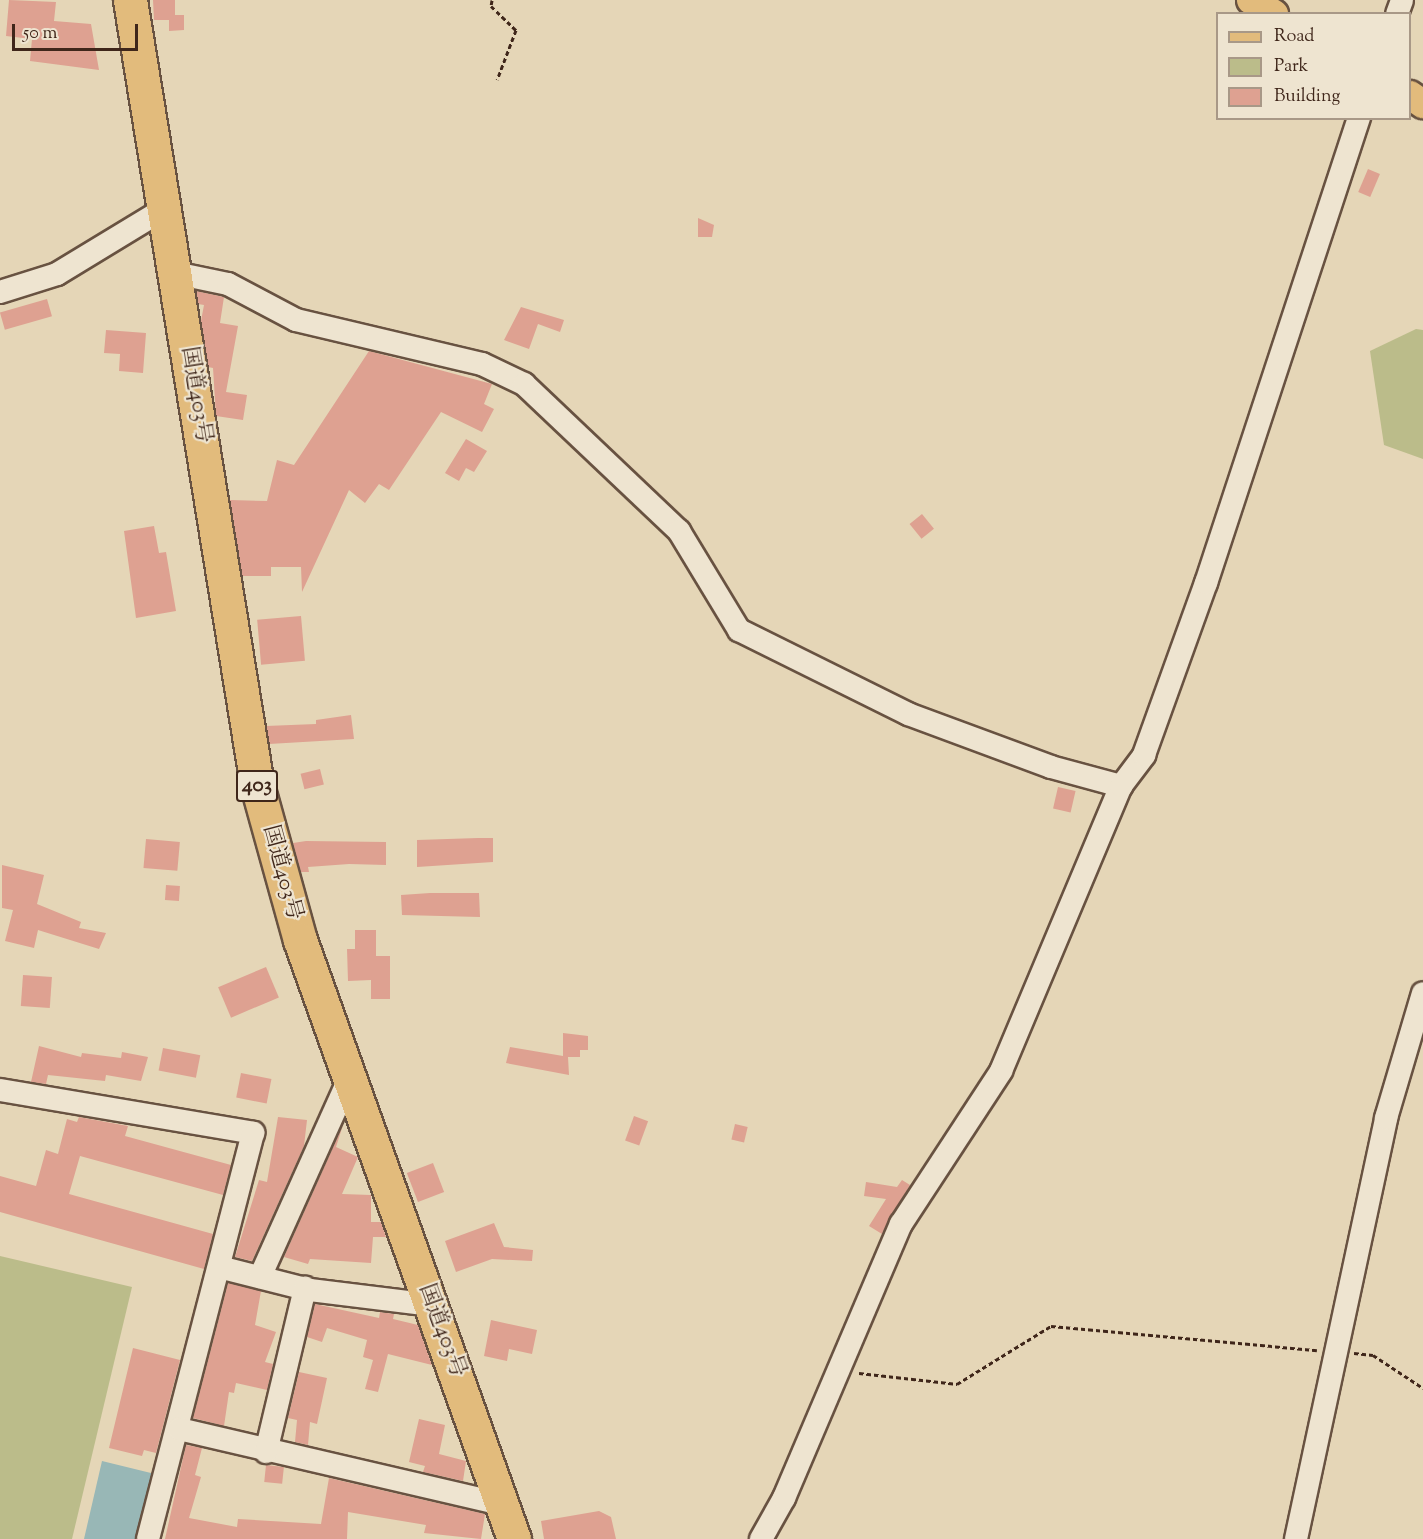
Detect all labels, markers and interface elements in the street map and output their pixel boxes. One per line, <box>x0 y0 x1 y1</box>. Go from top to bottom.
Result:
scale bar <box>15 12 141 50</box>
legend <box>1216 12 1411 120</box>
text: 50 m <box>23 21 57 47</box>
text: Road <box>1274 24 1314 50</box>
text: Park <box>1274 54 1308 80</box>
text: Building <box>1274 84 1340 110</box>
street label: 国道403号 <box>174 345 216 445</box>
road number: 403 <box>236 768 278 804</box>
street label: 国道403号 <box>256 823 306 923</box>
street label: 国道403号 <box>412 1281 470 1381</box>

